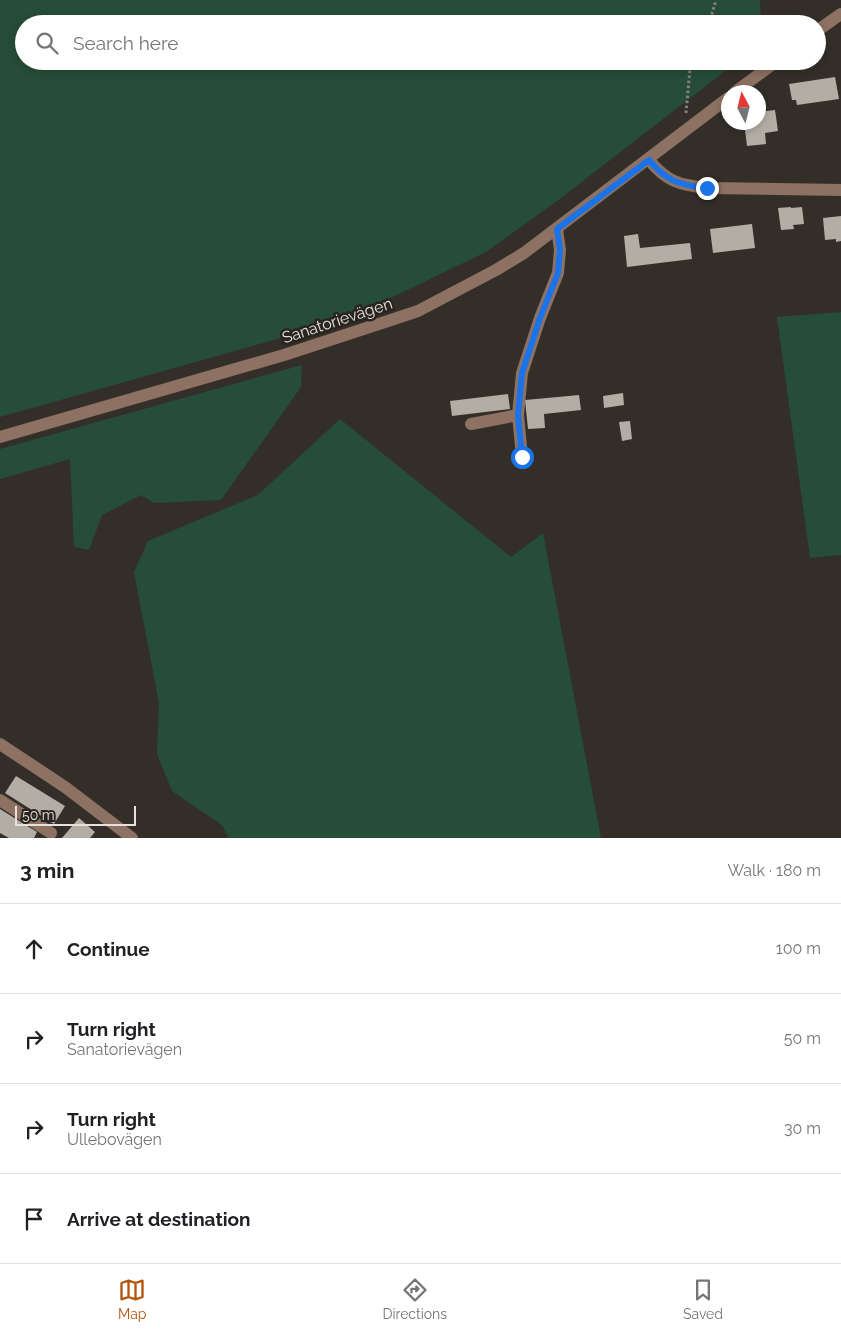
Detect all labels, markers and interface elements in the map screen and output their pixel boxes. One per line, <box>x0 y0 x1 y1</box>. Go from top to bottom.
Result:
search box <box>15 15 826 70</box>
icon: search <box>33 29 61 57</box>
text: Search here <box>73 32 179 54</box>
north arrow <box>721 85 766 130</box>
route end <box>696 177 719 200</box>
street label: Sanatorievägen <box>279 294 395 347</box>
route start <box>511 446 534 469</box>
scale bar <box>15 803 136 826</box>
text: 50 m <box>22 807 55 823</box>
text: 3 min <box>20 858 74 883</box>
text: Walk · 180 m <box>727 861 821 880</box>
icon: ahead <box>20 935 48 963</box>
text: Continue <box>67 938 150 960</box>
text: 100 m <box>776 939 821 958</box>
text: Turn right <box>67 1018 156 1040</box>
icon: right <box>20 1025 48 1053</box>
text: 50 m <box>784 1029 821 1048</box>
text: Sanatorievägen <box>67 1040 182 1059</box>
text: Turn right <box>67 1108 156 1130</box>
icon: right <box>20 1115 48 1143</box>
text: 30 m <box>784 1119 821 1138</box>
text: Ullebovägen <box>67 1130 162 1149</box>
icon: arrive <box>20 1205 48 1233</box>
text: Arrive at destination <box>67 1208 251 1230</box>
tab: Map <box>118 1276 146 1322</box>
tab: Directions <box>382 1276 447 1322</box>
tab: Saved <box>683 1276 723 1322</box>

